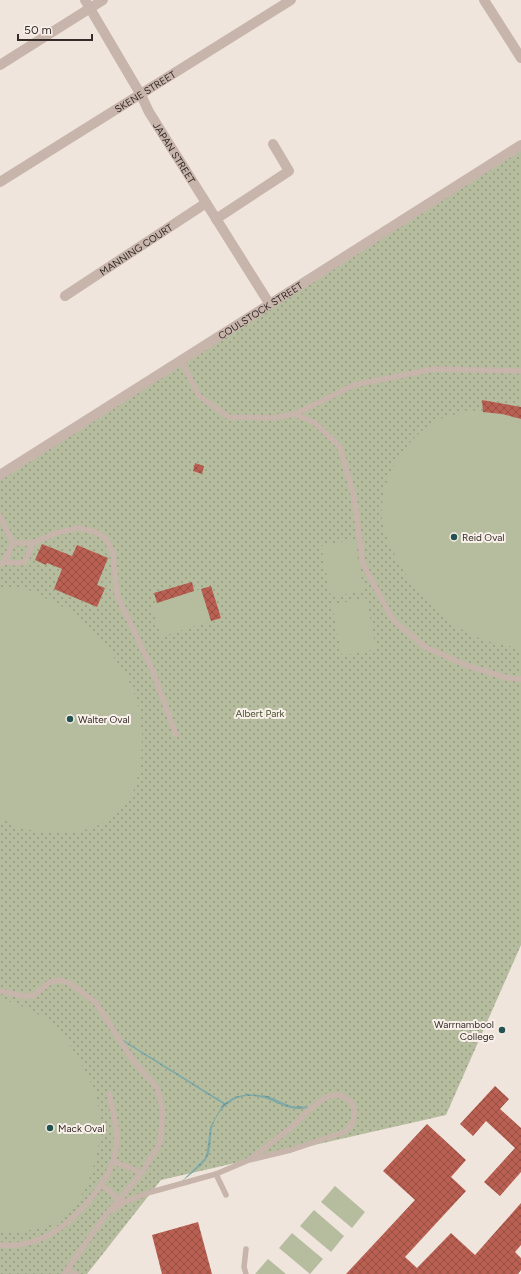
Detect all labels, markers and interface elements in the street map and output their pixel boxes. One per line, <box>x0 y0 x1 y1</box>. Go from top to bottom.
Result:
scale bar <box>18 16 92 42</box>
text: 50 m <box>24 23 52 37</box>
street label: SKENE STREET <box>112 68 179 116</box>
street label: JAPAN STREET <box>150 120 198 186</box>
street label: MANNING COURT <box>97 220 176 278</box>
street label: COULSTOCK STREET <box>216 279 306 342</box>
place label: Reid Oval <box>462 531 505 544</box>
marker: Reid Oval <box>449 532 459 542</box>
park label: Albert Park <box>236 707 285 720</box>
place label: Walter Oval <box>78 713 130 726</box>
marker: Walter Oval <box>65 714 75 724</box>
place label: Warrnambool College <box>434 1018 495 1043</box>
marker: Warrnambool College <box>497 1025 507 1035</box>
place label: Mack Oval <box>58 1122 104 1135</box>
marker: Mack Oval <box>45 1123 55 1133</box>

